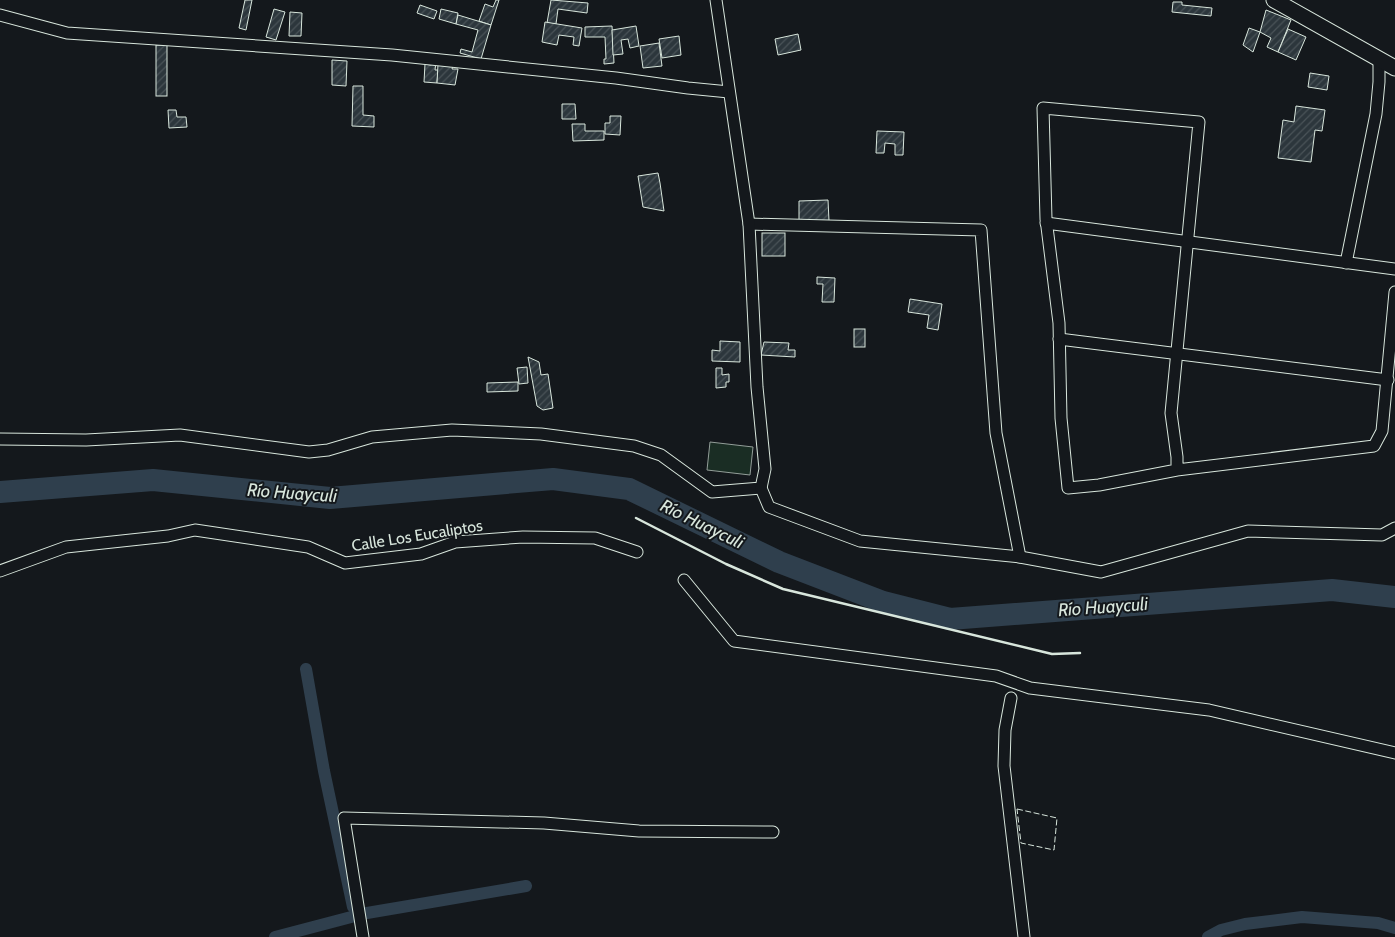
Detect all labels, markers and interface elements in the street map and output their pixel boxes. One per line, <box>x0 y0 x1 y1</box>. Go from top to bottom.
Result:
water label: Río Huayculi <box>246 479 339 507</box>
water label: Río Huayculi <box>657 494 748 554</box>
street label: Calle Los Eucaliptos <box>350 516 484 555</box>
water label: Río Huayculi <box>1057 593 1150 621</box>

